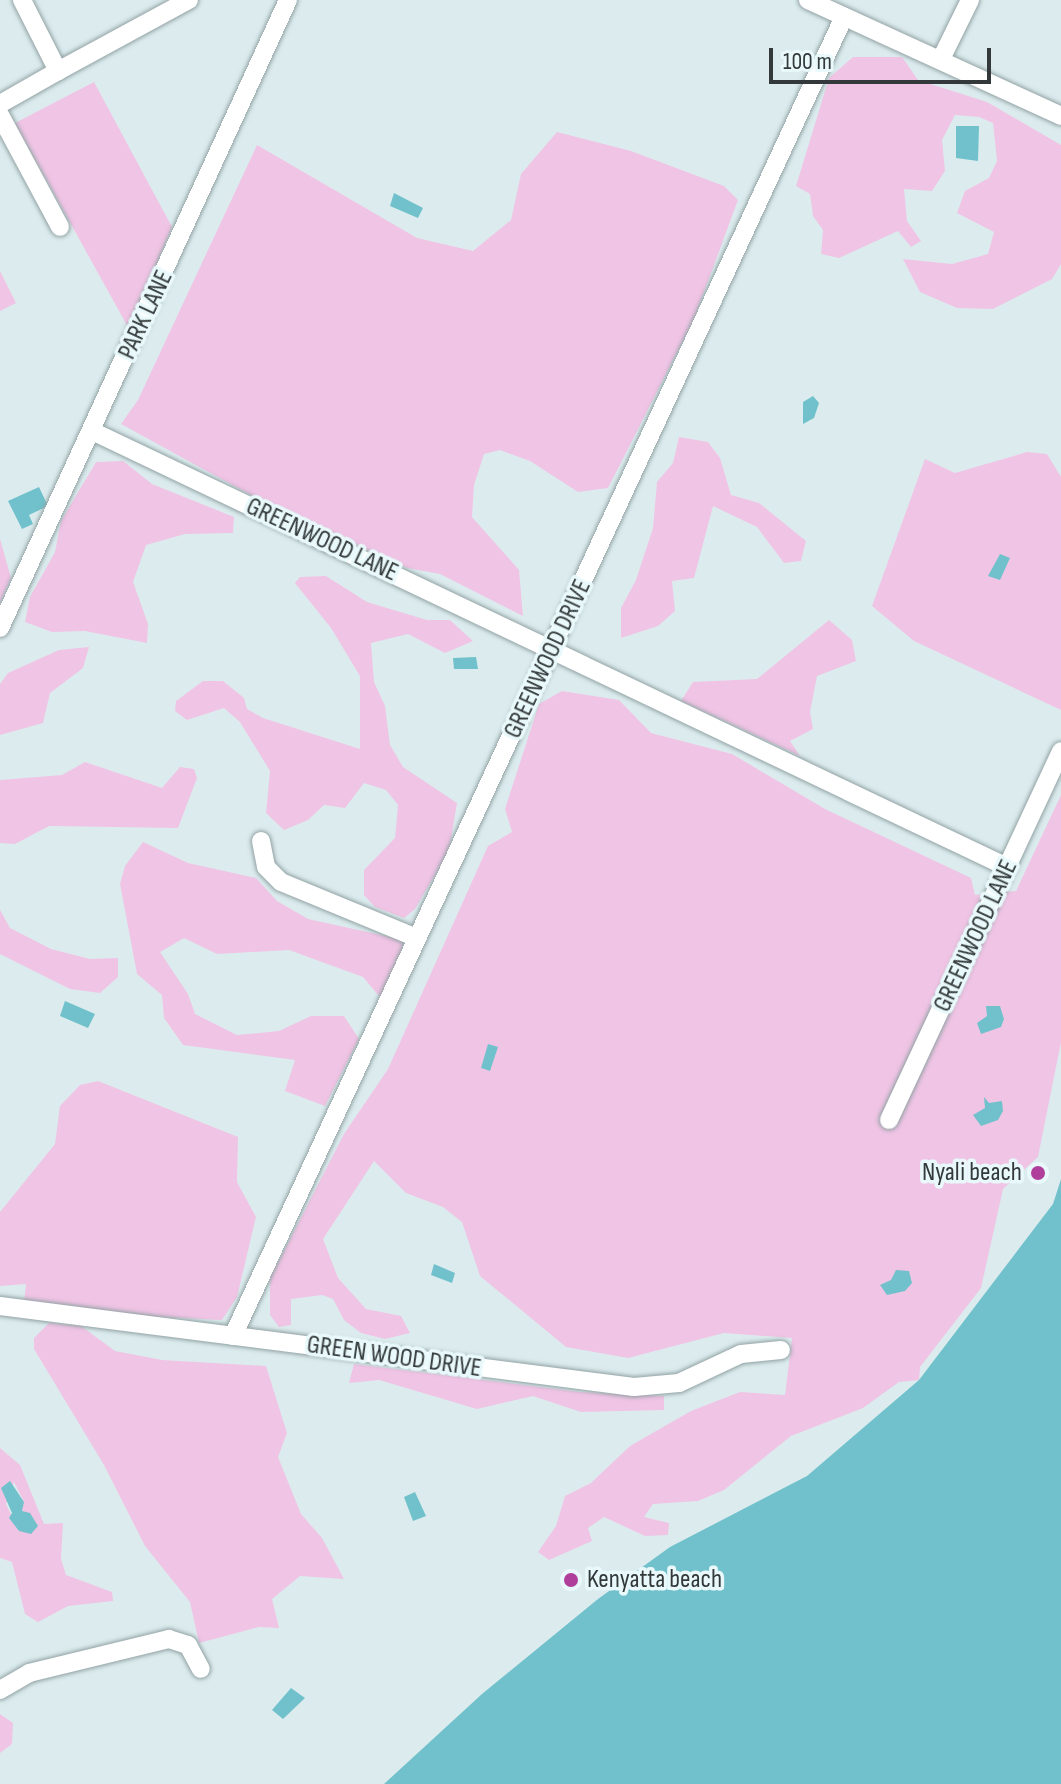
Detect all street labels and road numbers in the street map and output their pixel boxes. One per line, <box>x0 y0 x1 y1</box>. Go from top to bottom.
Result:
street label: PARK LANE <box>112 266 180 364</box>
street label: GREENWOOD LANE <box>241 491 403 589</box>
street label: GREENWOOD DRIVE <box>498 575 598 743</box>
street label: GREENWOOD LANE <box>927 855 1025 1017</box>
street label: GREEN WOOD DRIVE <box>305 1329 483 1385</box>

